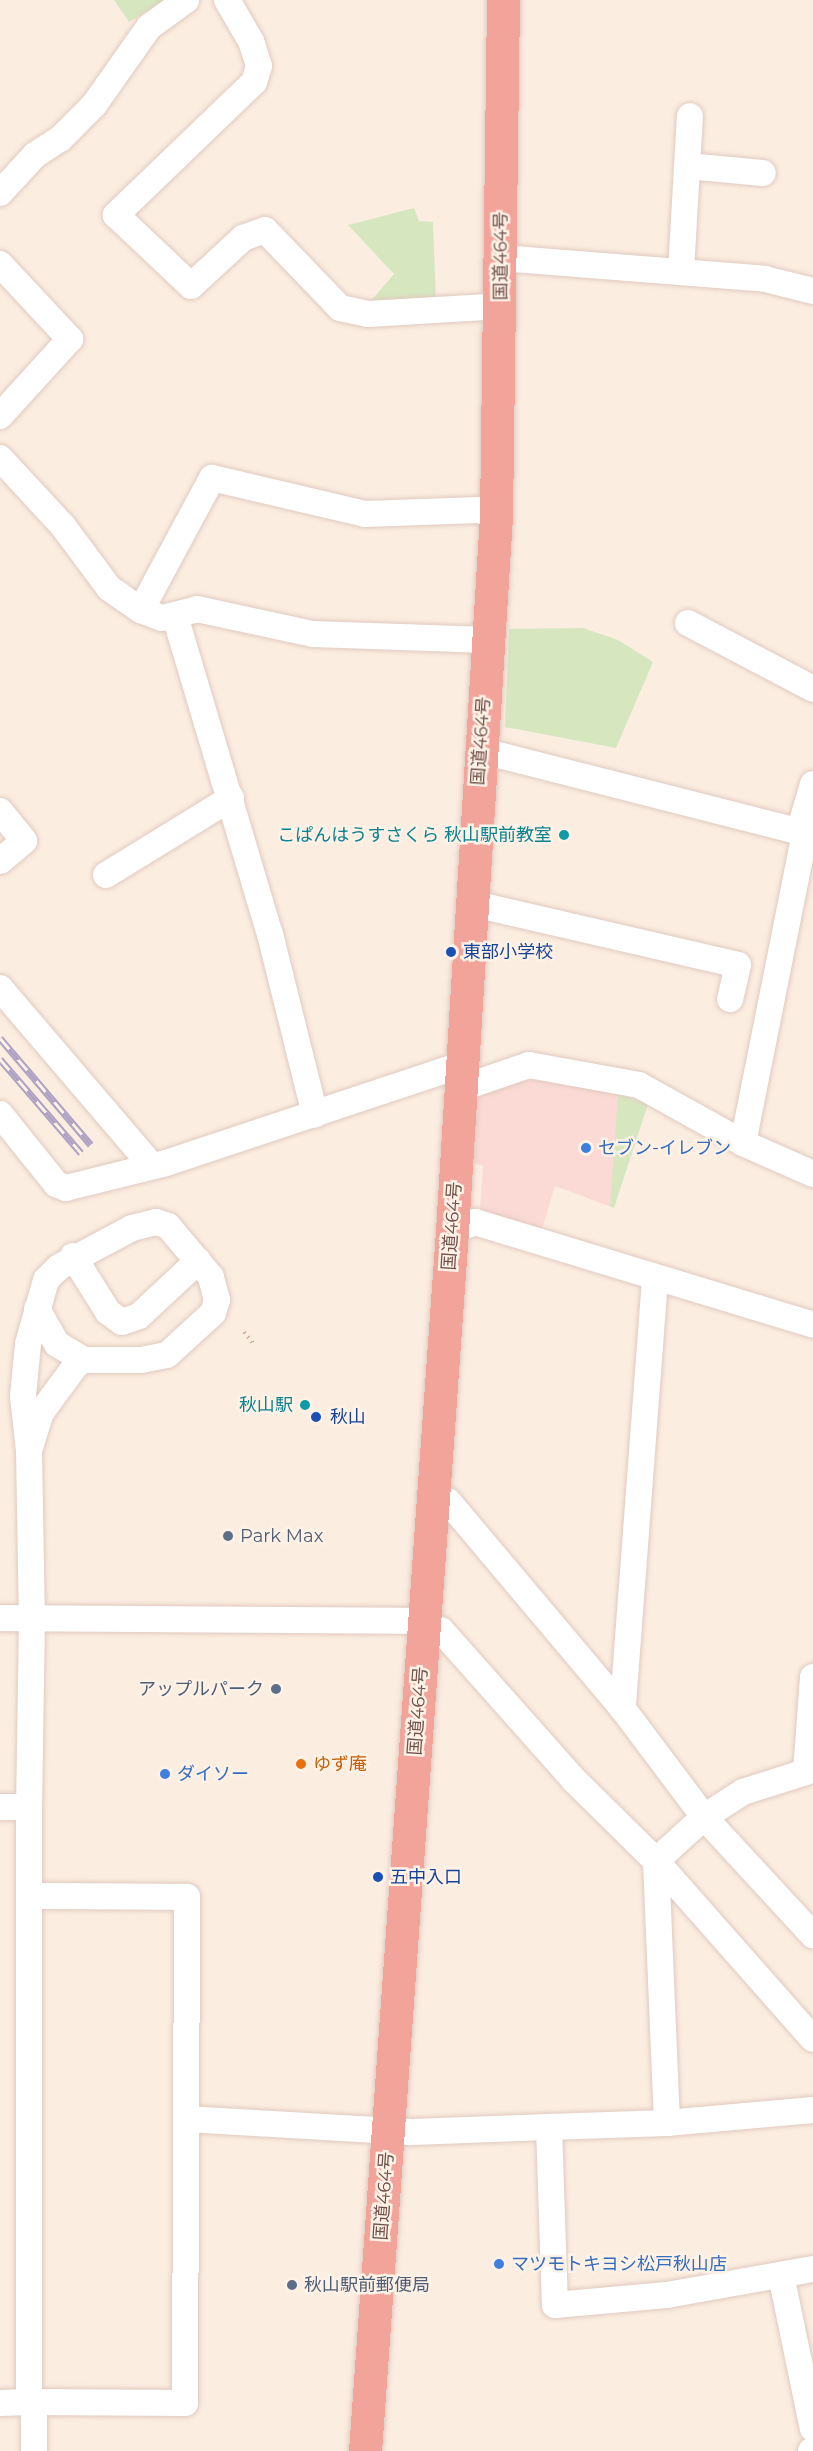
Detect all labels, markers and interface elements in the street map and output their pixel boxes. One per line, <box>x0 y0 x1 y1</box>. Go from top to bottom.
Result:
street label: 国道464号 <box>490 212 512 300</box>
street label: 国道464号 <box>467 696 495 786</box>
place label: こぱんはうすさくら 秋山駅前教室 <box>277 824 552 846</box>
marker: こぱんはうすさくら 秋山駅前教室 <box>557 828 571 842</box>
place label: 東部小学校 <box>463 941 553 963</box>
marker: 東部小学校 <box>444 945 458 959</box>
place label: セブン-イレブン <box>598 1137 731 1159</box>
marker: セブン-イレブン <box>579 1141 593 1155</box>
street label: 国道464号 <box>438 1181 466 1271</box>
place label: 秋山駅 <box>239 1394 293 1416</box>
marker: 秋山駅 <box>298 1398 312 1412</box>
place label: 秋山 <box>330 1406 366 1428</box>
marker: 秋山 <box>307 1408 325 1426</box>
place label: Park Max <box>240 1525 323 1547</box>
marker: Park Max <box>221 1529 235 1543</box>
street label: 国道464号 <box>404 1666 432 1756</box>
place label: アップルパーク <box>138 1678 264 1700</box>
marker: アップルパーク <box>269 1682 283 1696</box>
place label: ゆず庵 <box>313 1753 367 1775</box>
marker: ゆず庵 <box>294 1757 308 1771</box>
place label: ダイソー <box>177 1763 249 1785</box>
marker: ダイソー <box>158 1767 172 1781</box>
place label: 五中入口 <box>390 1866 462 1888</box>
marker: 五中入口 <box>371 1870 385 1884</box>
street label: 国道464号 <box>370 2151 398 2241</box>
place label: マツモトキヨシ松戸秋山店 <box>511 2253 727 2275</box>
marker: マツモトキヨシ松戸秋山店 <box>492 2257 506 2271</box>
place label: 秋山駅前郵便局 <box>304 2274 430 2296</box>
marker: 秋山駅前郵便局 <box>285 2278 299 2292</box>

